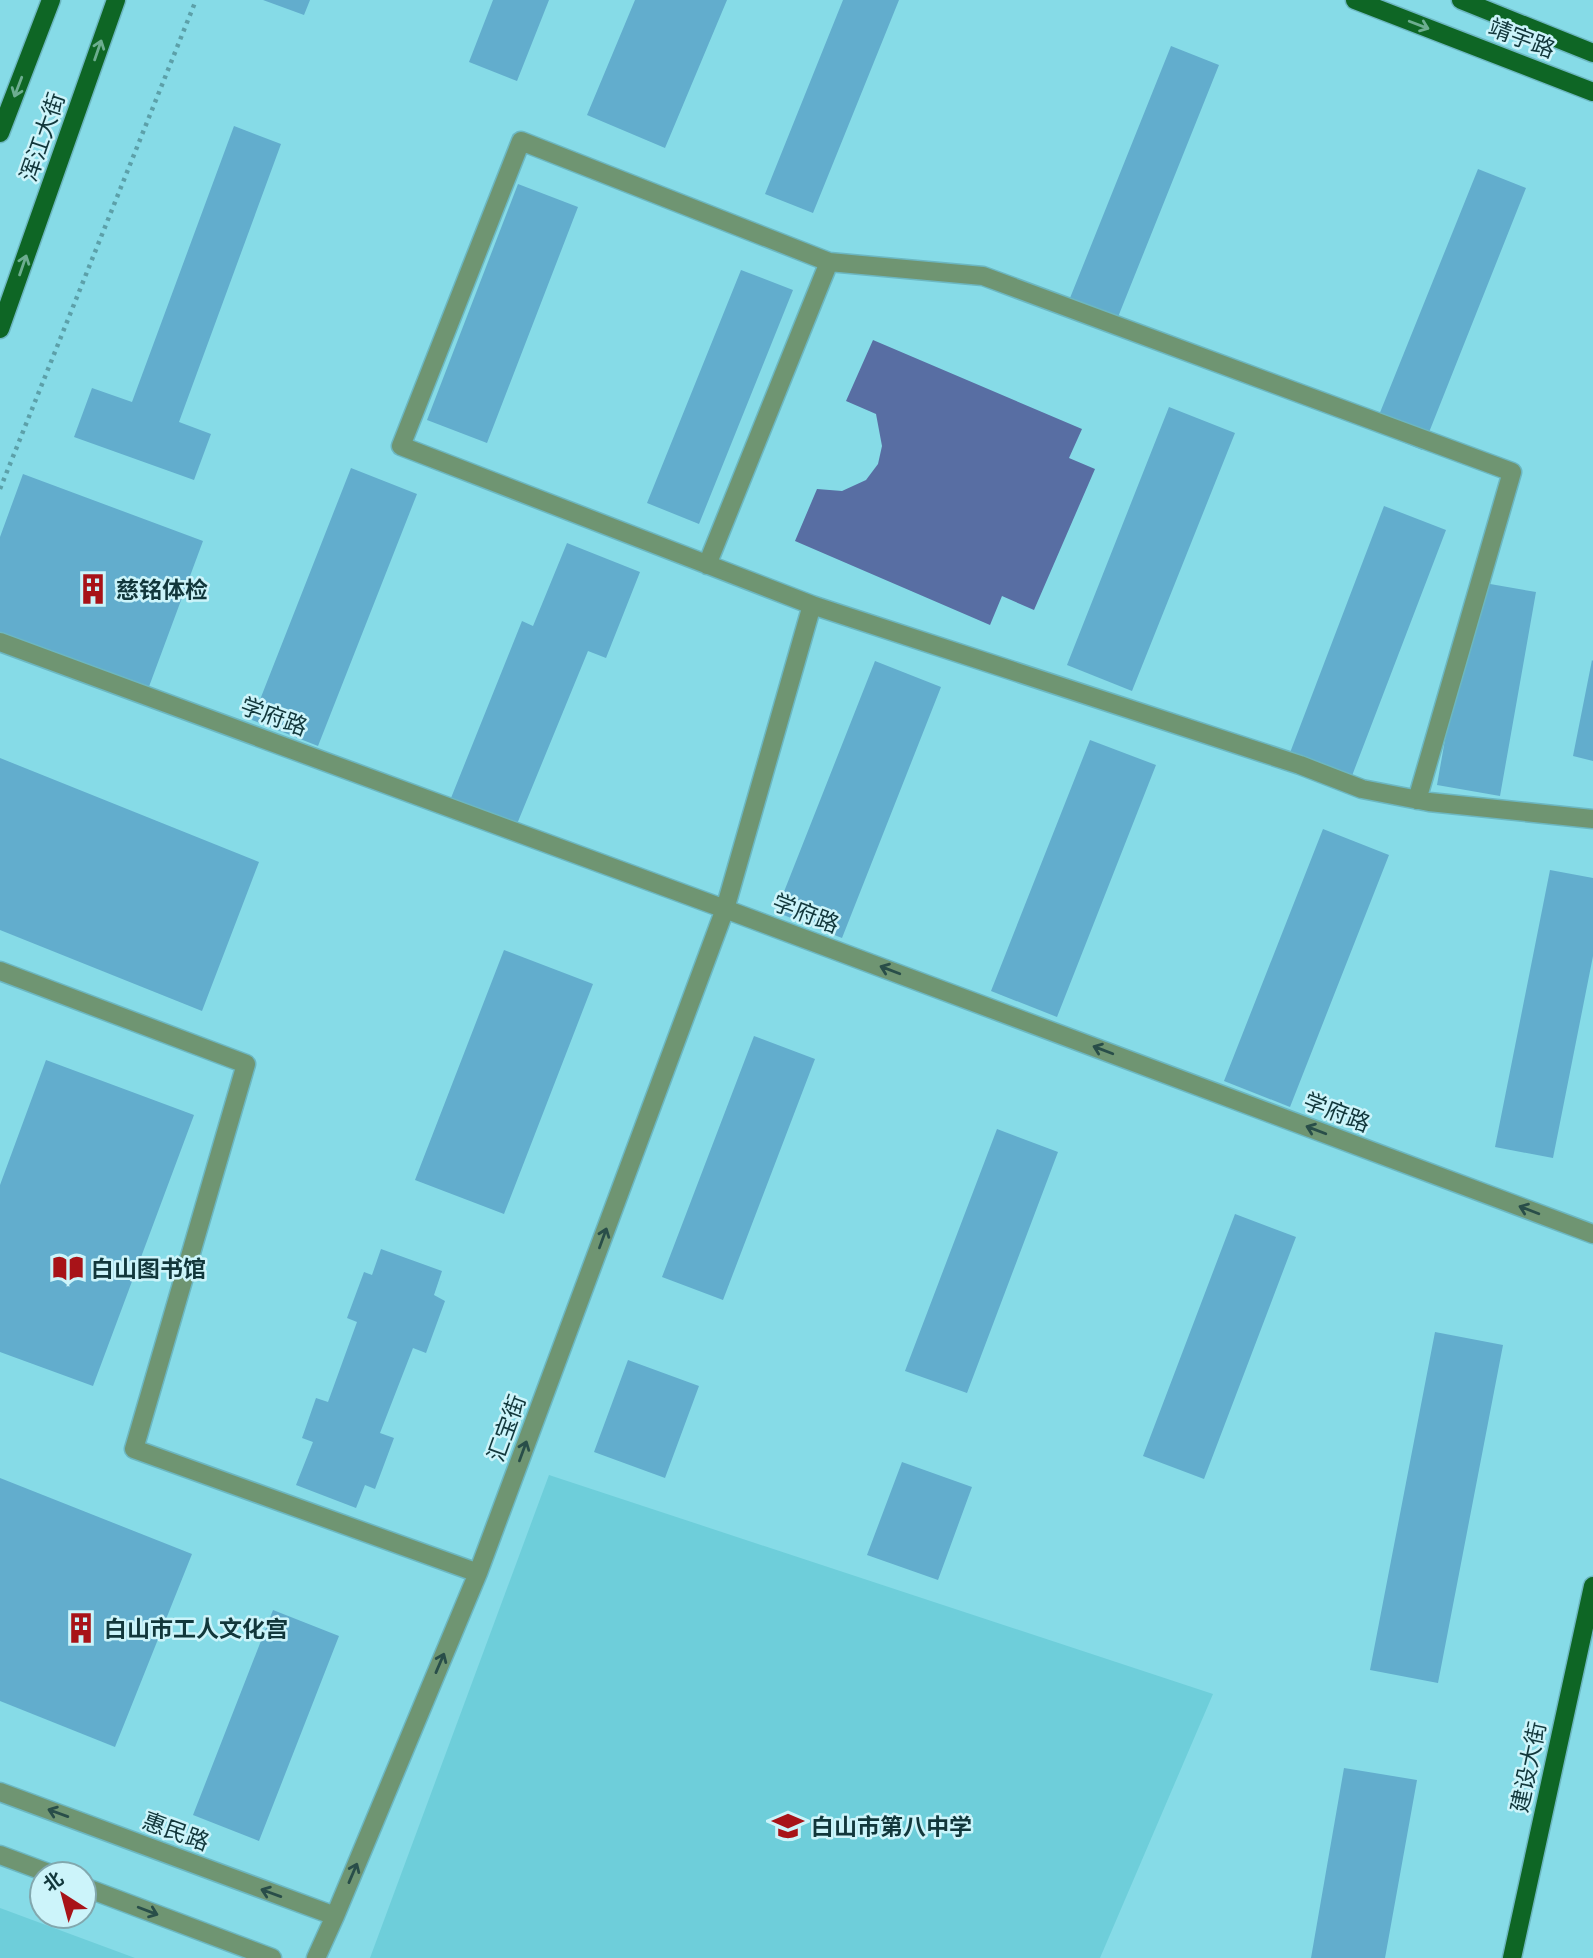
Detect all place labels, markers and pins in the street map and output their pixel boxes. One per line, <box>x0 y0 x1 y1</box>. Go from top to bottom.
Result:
building icon: 慈铭体检 <box>76 572 110 606</box>
place label: 慈铭体检 <box>116 576 208 603</box>
library icon: 白山图书馆 <box>51 1251 85 1285</box>
place label: 白山图书馆 <box>91 1255 206 1282</box>
building icon: 白山市工人文化宫 <box>64 1611 98 1645</box>
place label: 白山市工人文化宫 <box>104 1615 288 1642</box>
school or university icon: 白山市第八中学 <box>771 1809 805 1843</box>
place label: 白山市第八中学 <box>811 1813 972 1840</box>

